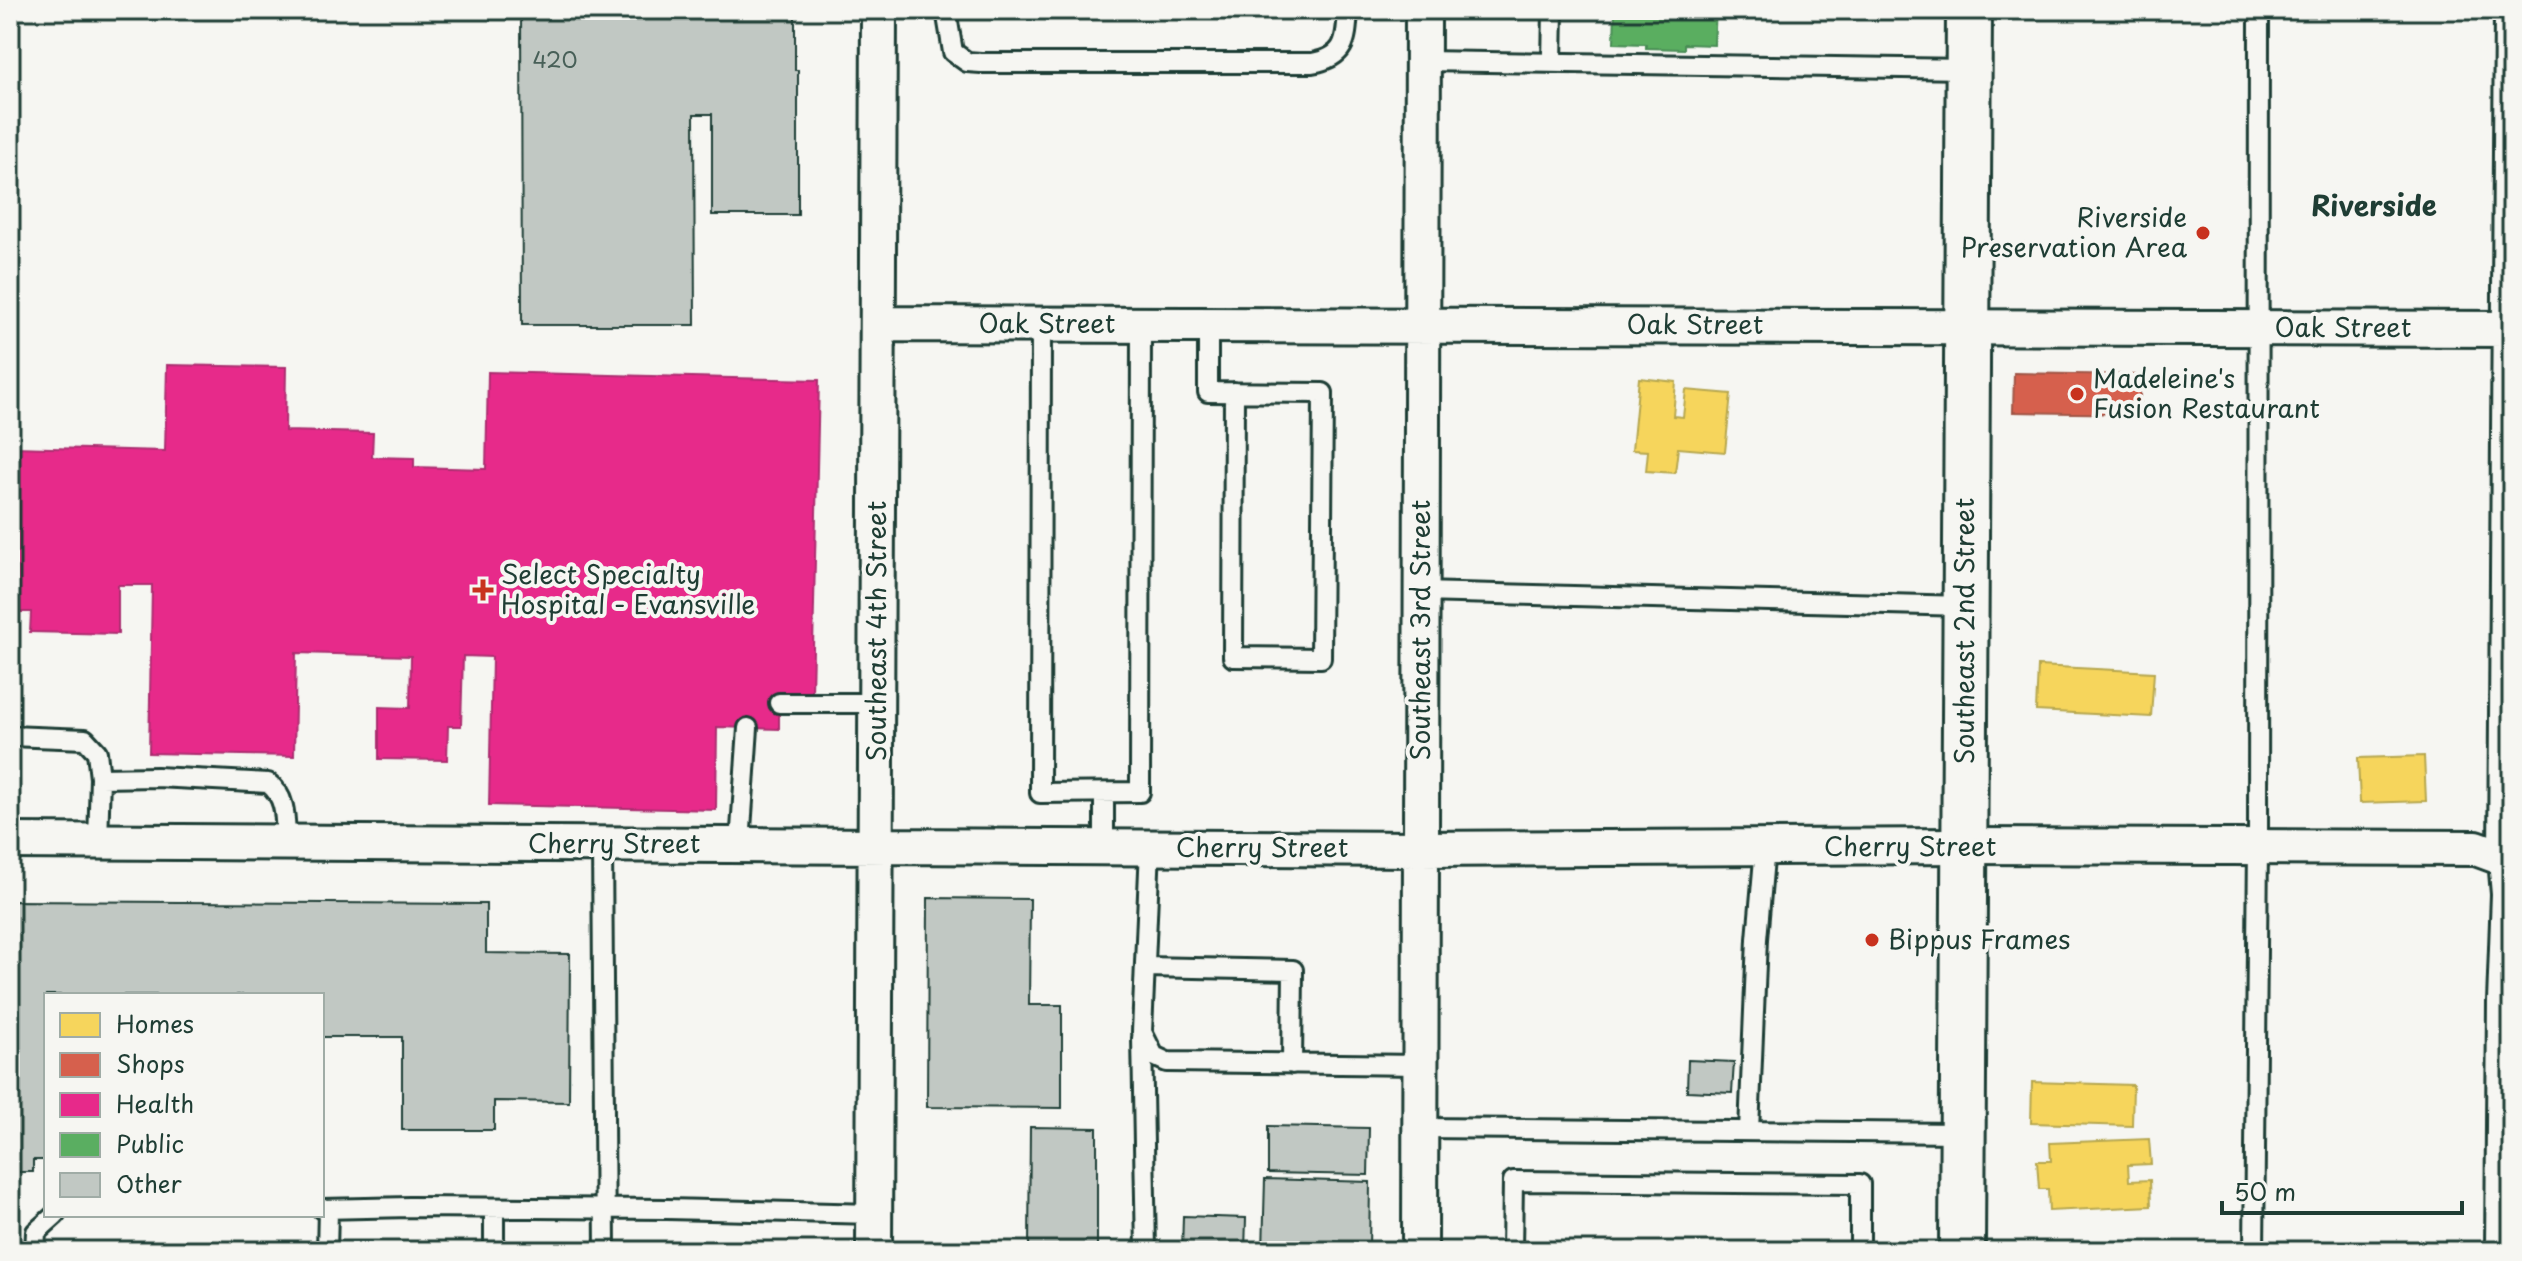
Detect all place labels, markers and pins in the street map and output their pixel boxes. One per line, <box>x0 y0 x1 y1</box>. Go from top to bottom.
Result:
place label: Riverside Preservation Area <box>1961 197 2188 266</box>
marker: Riverside Preservation Area <box>2194 224 2212 242</box>
place label: Madeleine's Fusion Restaurant <box>2093 358 2320 427</box>
marker: Madeleine's Fusion Restaurant <box>2068 385 2086 403</box>
place label: Select Specialty Hospital - Evansville <box>501 554 756 623</box>
marker: Select Specialty Hospital - Evansville <box>472 579 494 601</box>
place label: Bippus Frames <box>1888 919 2070 958</box>
marker: Bippus Frames <box>1863 931 1881 949</box>

